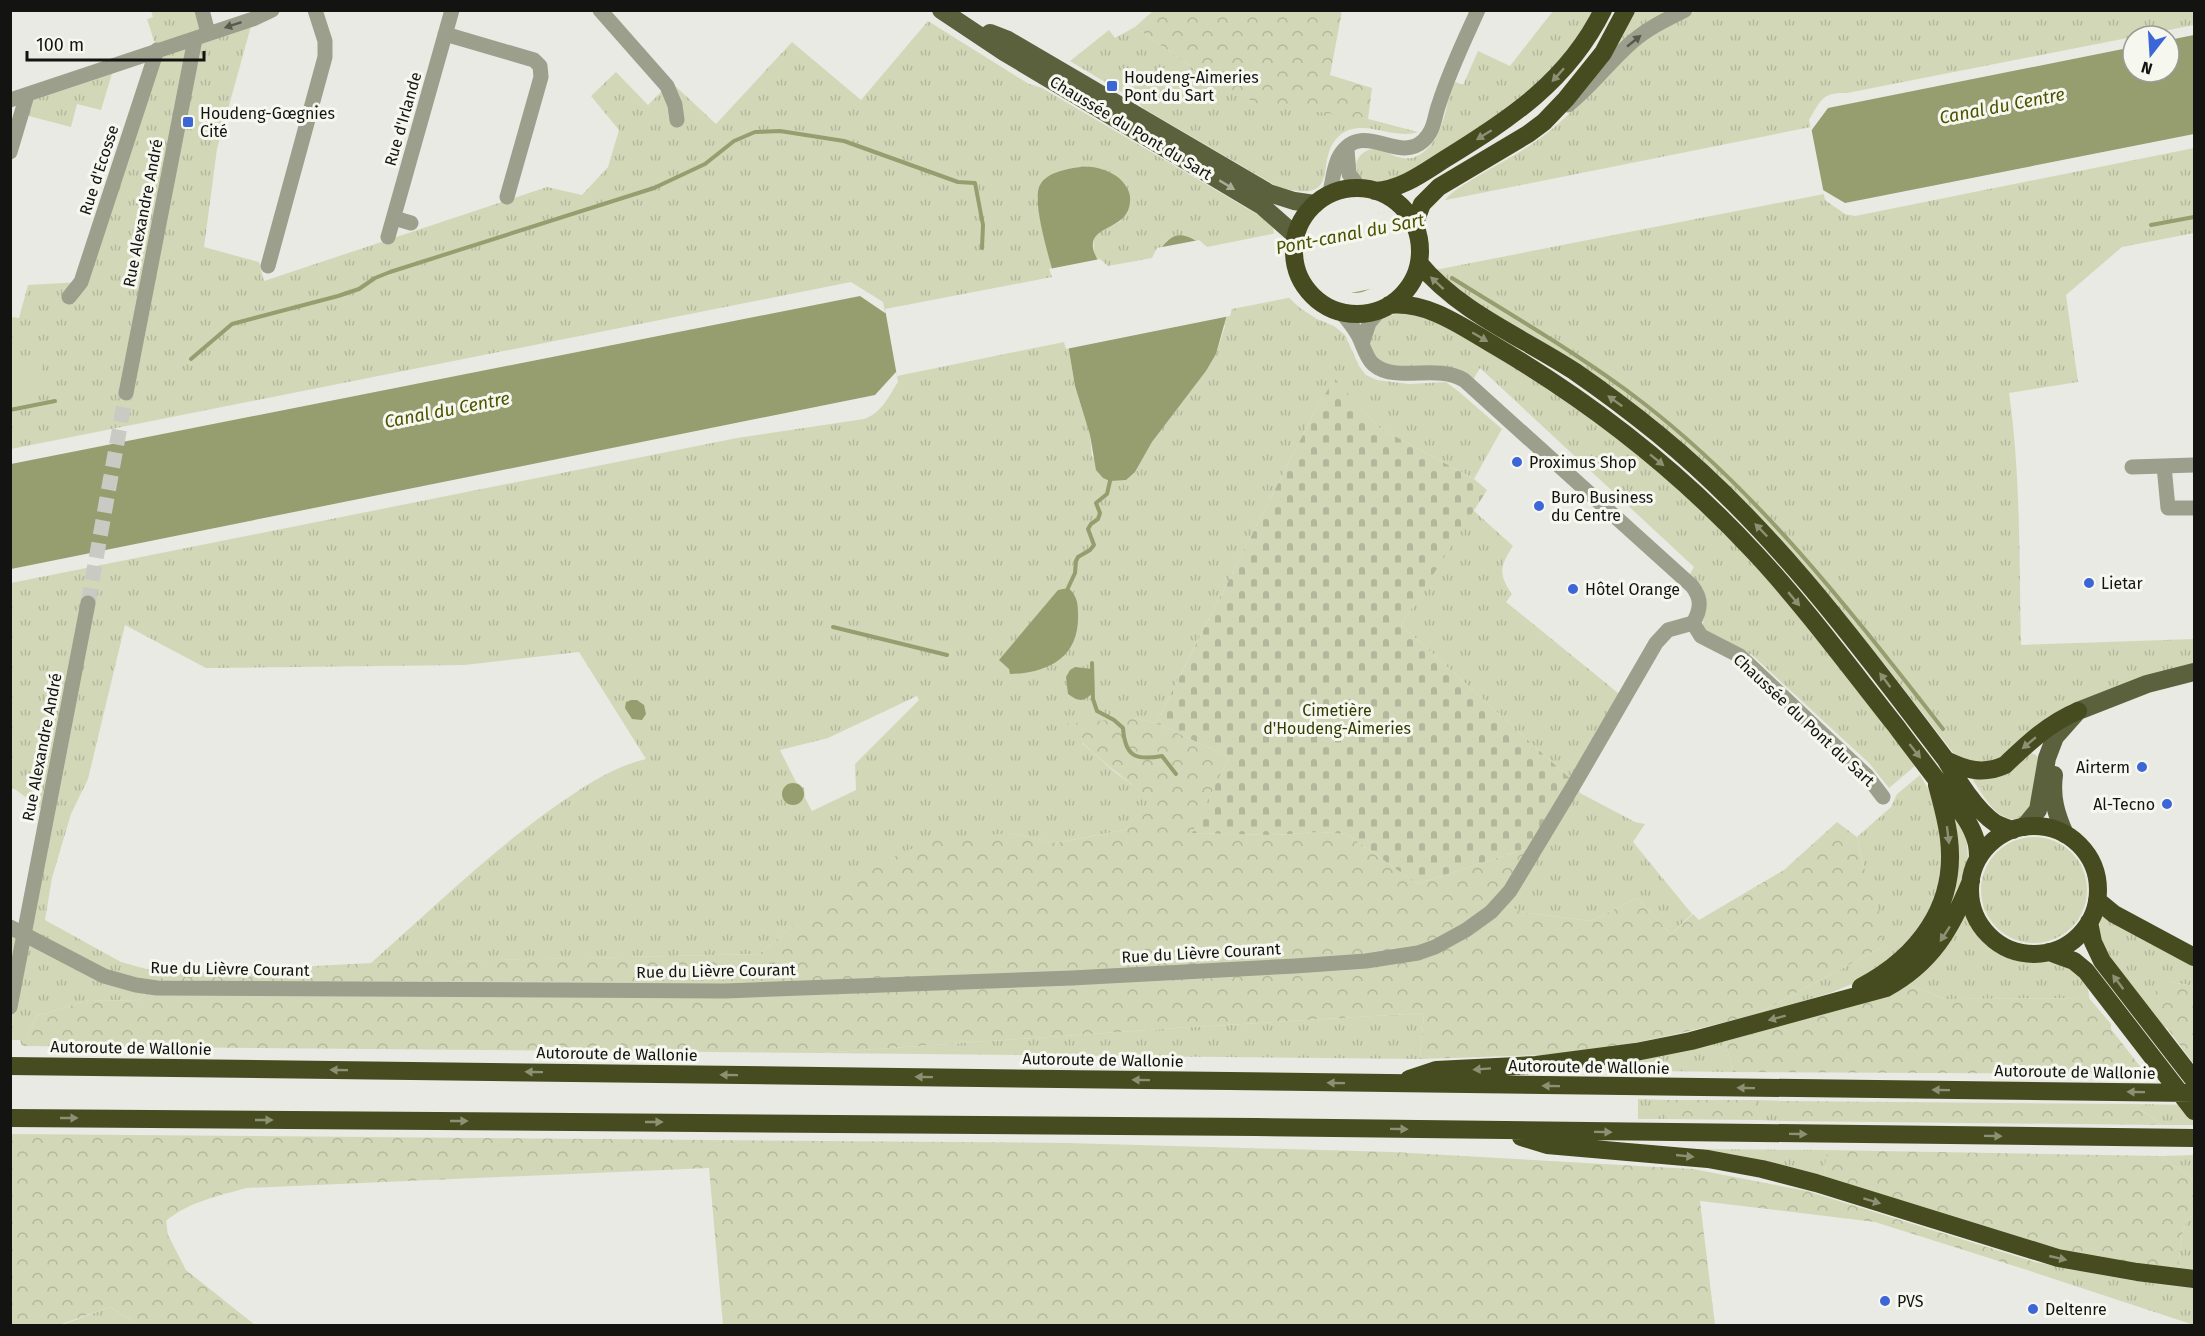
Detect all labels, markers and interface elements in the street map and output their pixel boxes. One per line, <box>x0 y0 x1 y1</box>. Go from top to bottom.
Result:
one-way arrow <box>224 21 242 30</box>
scale bar <box>27 24 204 62</box>
north arrow <box>2121 24 2181 84</box>
text: 100 m <box>36 34 84 56</box>
one-way arrow <box>1626 35 1642 48</box>
text: N <box>2139 57 2155 79</box>
one-way arrow <box>1552 67 1565 82</box>
place label: Houdeng-Aimeries Pont du Sart <box>1124 68 1259 105</box>
street label: Rue d'Irlande <box>381 70 425 168</box>
street label: Chaussée du Pont du Sart <box>1046 72 1216 184</box>
marker: Houdeng-Aimeries Pont du Sart <box>1105 79 1119 93</box>
water label: Canal du Centre <box>1937 83 2067 129</box>
place label: Houdeng-Gœgnies Cité <box>200 104 335 141</box>
marker: Houdeng-Gœgnies Cité <box>181 115 195 129</box>
street label: Rue d'Ecosse <box>76 123 122 217</box>
one-way arrow <box>1476 129 1492 140</box>
street label: Rue Alexandre André <box>119 137 167 289</box>
one-way arrow <box>1219 180 1235 191</box>
water label: Pont-canal du Sart <box>1274 209 1427 259</box>
one-way arrow <box>1430 277 1445 290</box>
one-way arrow <box>1472 332 1488 343</box>
water label: Canal du Centre <box>382 387 512 433</box>
one-way arrow <box>1608 395 1624 407</box>
place label: Proximus Shop <box>1529 453 1637 472</box>
one-way arrow <box>1649 453 1665 466</box>
marker: Proximus Shop <box>1510 455 1524 469</box>
place label: Buro Business du Centre <box>1551 488 1653 525</box>
marker: Buro Business du Centre <box>1532 499 1546 513</box>
one-way arrow <box>1754 523 1768 537</box>
place label: Lietar <box>2101 574 2144 593</box>
marker: Lietar <box>2082 576 2096 590</box>
place label: Hôtel Orange <box>1585 580 1680 599</box>
marker: Hôtel Orange <box>1566 582 1580 596</box>
one-way arrow <box>1787 591 1800 607</box>
street label: Chaussée du Pont du Sart <box>1730 650 1879 790</box>
street label: Rue Alexandre André <box>18 671 66 823</box>
one-way arrow <box>1880 672 1892 687</box>
park label: Cimetière d'Houdeng-Aimeries <box>1263 701 1411 738</box>
one-way arrow <box>2021 736 2037 749</box>
one-way arrow <box>1909 743 1921 759</box>
place label: Airterm <box>2076 758 2130 777</box>
marker: Airterm <box>2135 760 2149 774</box>
place label: Al-Tecno <box>2093 795 2155 814</box>
marker: Al-Tecno <box>2160 797 2174 811</box>
one-way arrow <box>1944 825 1953 844</box>
one-way arrow <box>1940 926 1951 942</box>
street label: Rue du Lièvre Courant <box>1121 939 1281 967</box>
street label: Rue du Lièvre Courant <box>150 958 310 980</box>
street label: Rue du Lièvre Courant <box>636 960 796 982</box>
one-way arrow <box>2112 974 2125 990</box>
one-way arrow <box>1768 1014 1786 1023</box>
street label: Autoroute de Wallonie <box>50 1037 212 1059</box>
street label: Autoroute de Wallonie <box>536 1043 698 1065</box>
street label: Autoroute de Wallonie <box>1022 1049 1184 1071</box>
street label: Autoroute de Wallonie <box>1508 1056 1670 1078</box>
street label: Autoroute de Wallonie <box>1994 1061 2156 1083</box>
one-way arrow <box>1472 1064 1491 1074</box>
one-way arrow <box>329 1065 348 1075</box>
one-way arrow <box>524 1067 543 1077</box>
one-way arrow <box>719 1070 738 1080</box>
one-way arrow <box>914 1072 933 1082</box>
one-way arrow <box>1132 1075 1151 1085</box>
one-way arrow <box>1327 1078 1346 1088</box>
one-way arrow <box>1542 1081 1561 1091</box>
one-way arrow <box>1737 1083 1756 1093</box>
one-way arrow <box>1932 1085 1951 1095</box>
one-way arrow <box>2127 1088 2146 1097</box>
one-way arrow <box>59 1113 78 1123</box>
one-way arrow <box>254 1115 273 1125</box>
one-way arrow <box>449 1116 468 1126</box>
one-way arrow <box>644 1118 663 1127</box>
one-way arrow <box>1389 1124 1408 1134</box>
one-way arrow <box>1594 1127 1613 1137</box>
one-way arrow <box>1789 1129 1808 1139</box>
one-way arrow <box>1984 1131 2003 1141</box>
one-way arrow <box>1675 1151 1694 1161</box>
one-way arrow <box>1863 1197 1881 1206</box>
one-way arrow <box>2049 1253 2068 1263</box>
place label: PVS <box>1897 1292 1924 1311</box>
marker: PVS <box>1878 1294 1892 1308</box>
place label: Deltenre <box>2045 1300 2107 1319</box>
marker: Deltenre <box>2026 1302 2040 1316</box>

